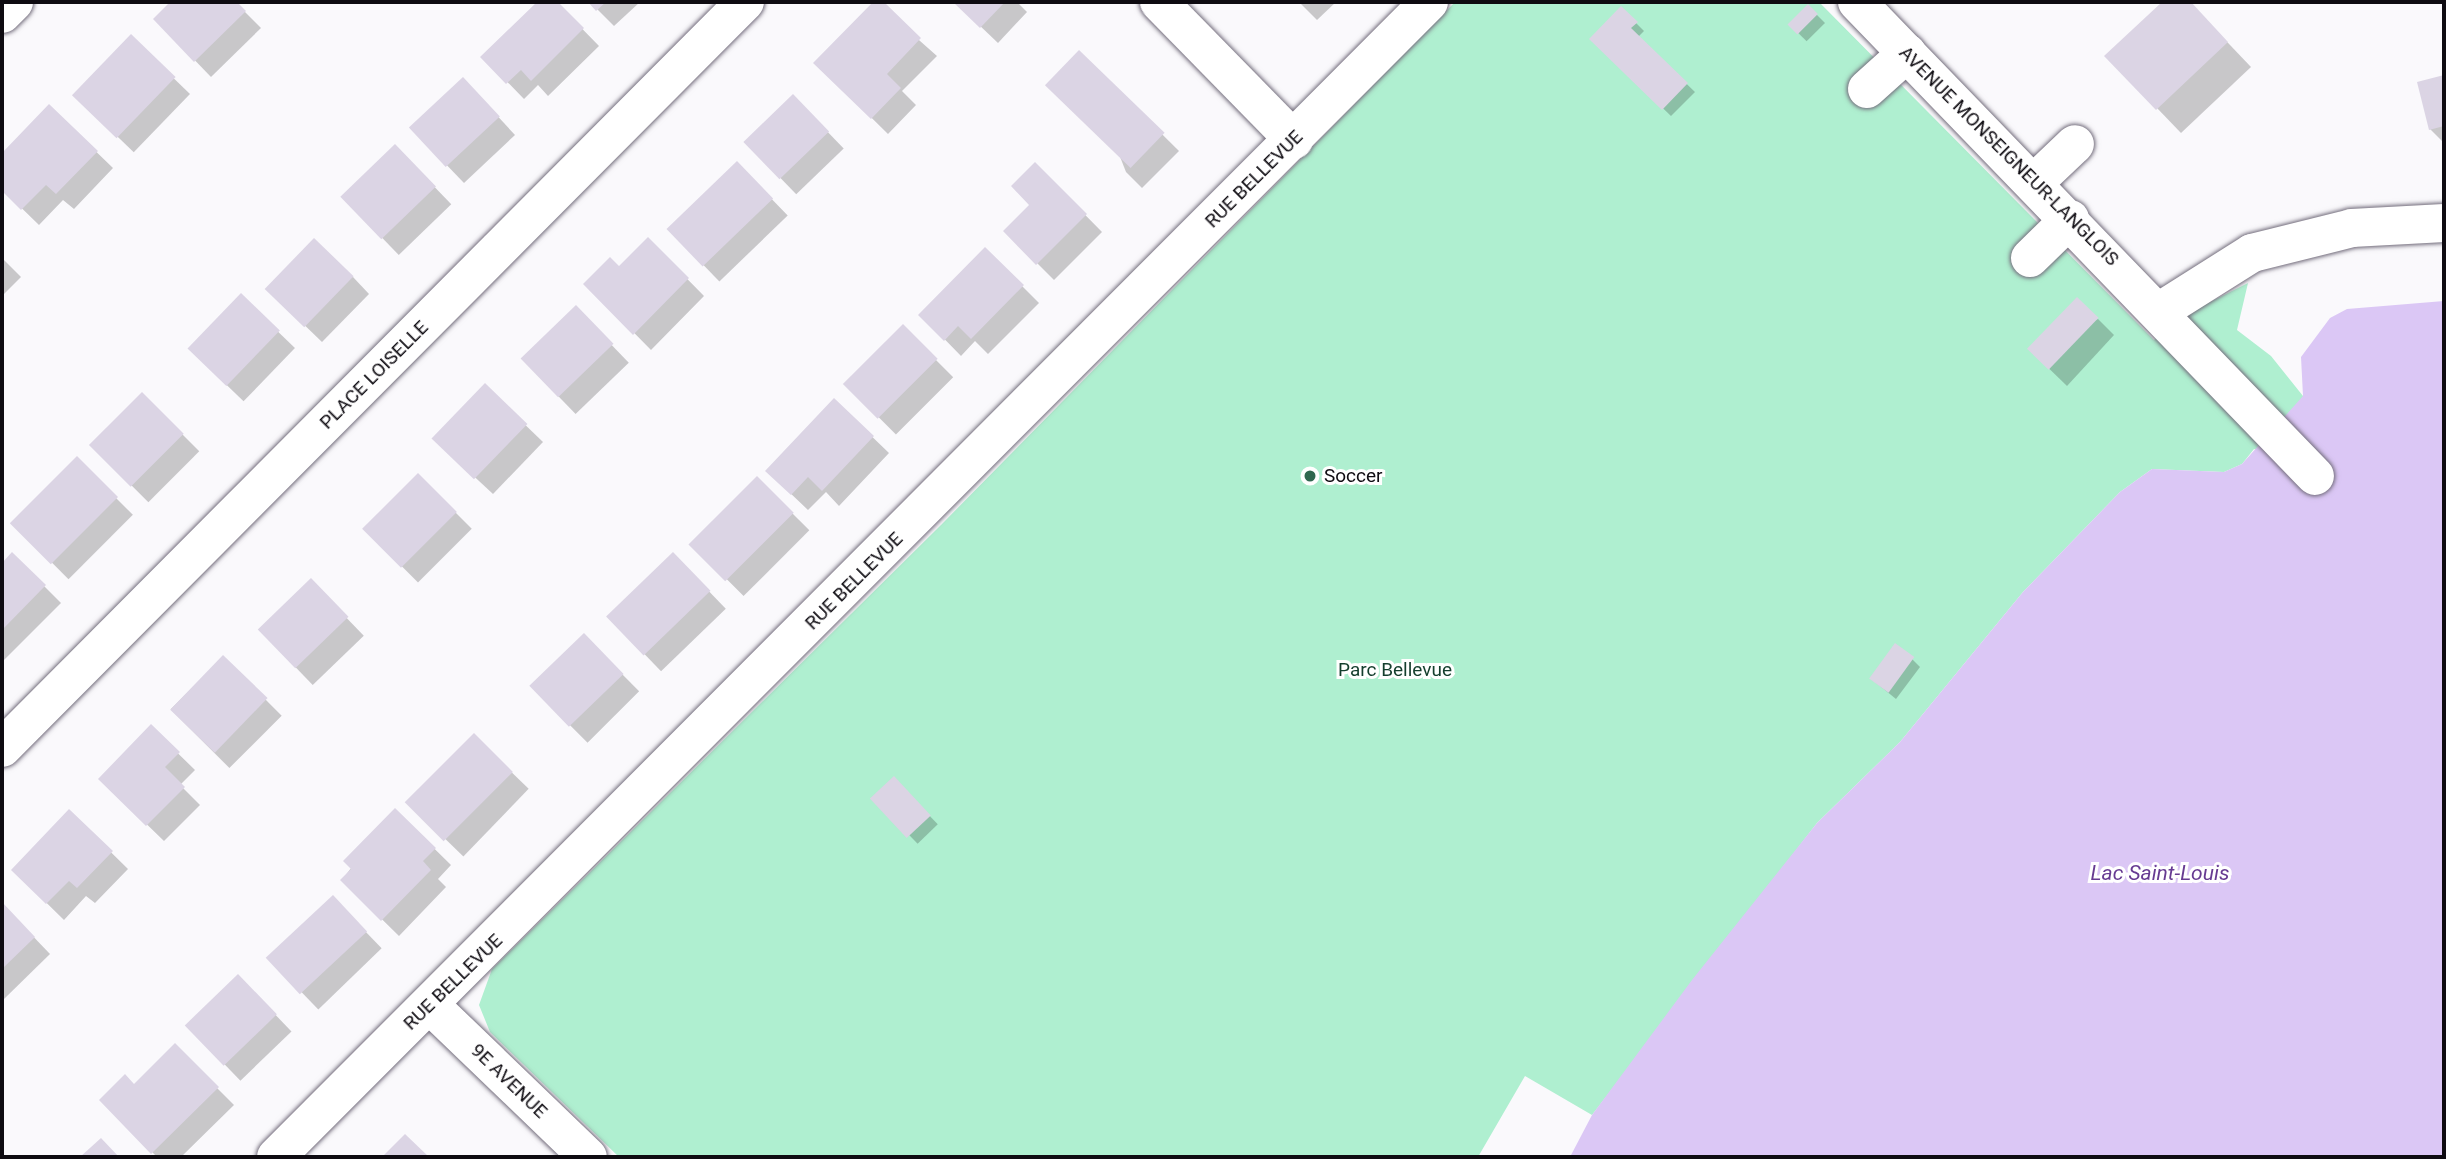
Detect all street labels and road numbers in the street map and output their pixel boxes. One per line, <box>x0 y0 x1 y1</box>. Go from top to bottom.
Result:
street label: AVENUE MONSEIGNEUR-LANGLOIS <box>1894 41 2124 271</box>
street label: RUE BELLEVUE <box>1200 125 1308 233</box>
street label: PLACE LOISELLE <box>315 316 433 434</box>
street label: RUE BELLEVUE <box>800 527 908 635</box>
street label: RUE BELLEVUE <box>399 929 507 1035</box>
street label: 9E AVENUE <box>466 1039 552 1123</box>

